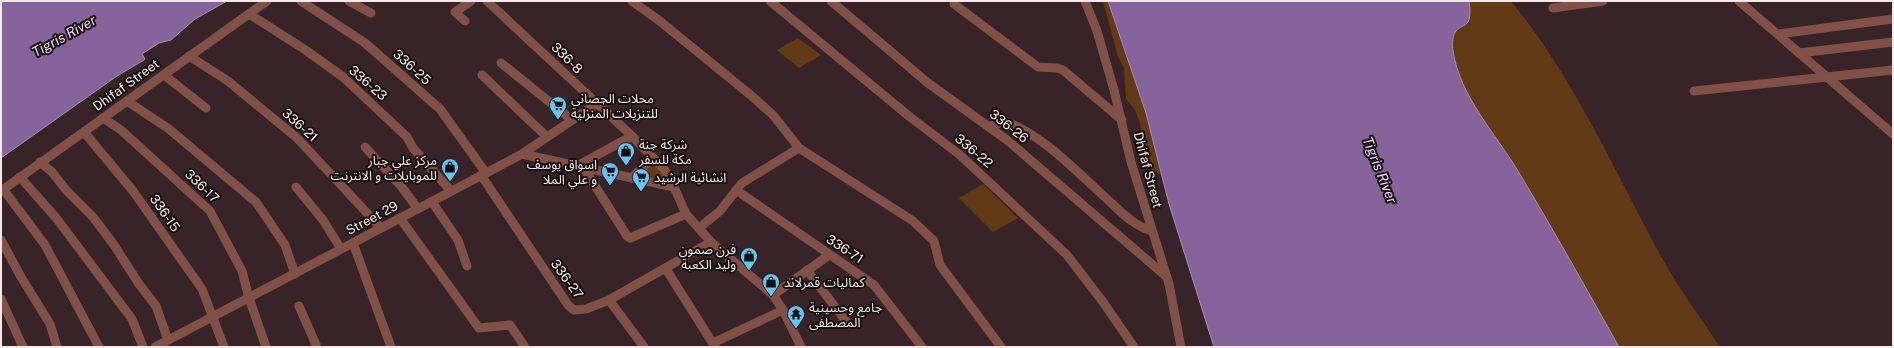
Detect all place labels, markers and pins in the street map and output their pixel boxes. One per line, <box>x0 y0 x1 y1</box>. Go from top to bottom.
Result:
place label: محلات الجصاني للتنزيلات المنزلية <box>571 91 658 121</box>
supermarket icon: محلات الجصاني للتنزيلات المنزلية <box>548 95 568 120</box>
place label: شركة جنة مكة للسفر <box>638 137 692 167</box>
shop icon: شركة جنة مكة للسفر <box>616 141 636 166</box>
place label: مركز علي جبار للموبايلات و الانترنت <box>331 153 437 183</box>
shop icon: مركز علي جبار للموبايلات و الانترنت <box>440 157 460 182</box>
place label: اسواق يوسف و علي الملا <box>527 157 597 190</box>
supermarket icon: اسواق يوسف و علي الملا <box>600 161 620 186</box>
supermarket icon: انشائية الرشيد <box>631 167 651 192</box>
place label: انشائية الرشيد <box>654 170 726 185</box>
place label: فرن صمون وليد الكعبة <box>679 242 736 272</box>
shop icon: فرن صمون وليد الكعبة <box>739 246 759 271</box>
shop icon: كماليات قمرلاند <box>761 272 781 297</box>
place label: كماليات قمرلاند <box>784 275 866 290</box>
place label: جامع وحسينية المصطفى <box>809 300 883 331</box>
temple icon: جامع وحسينية المصطفى <box>786 304 806 329</box>

